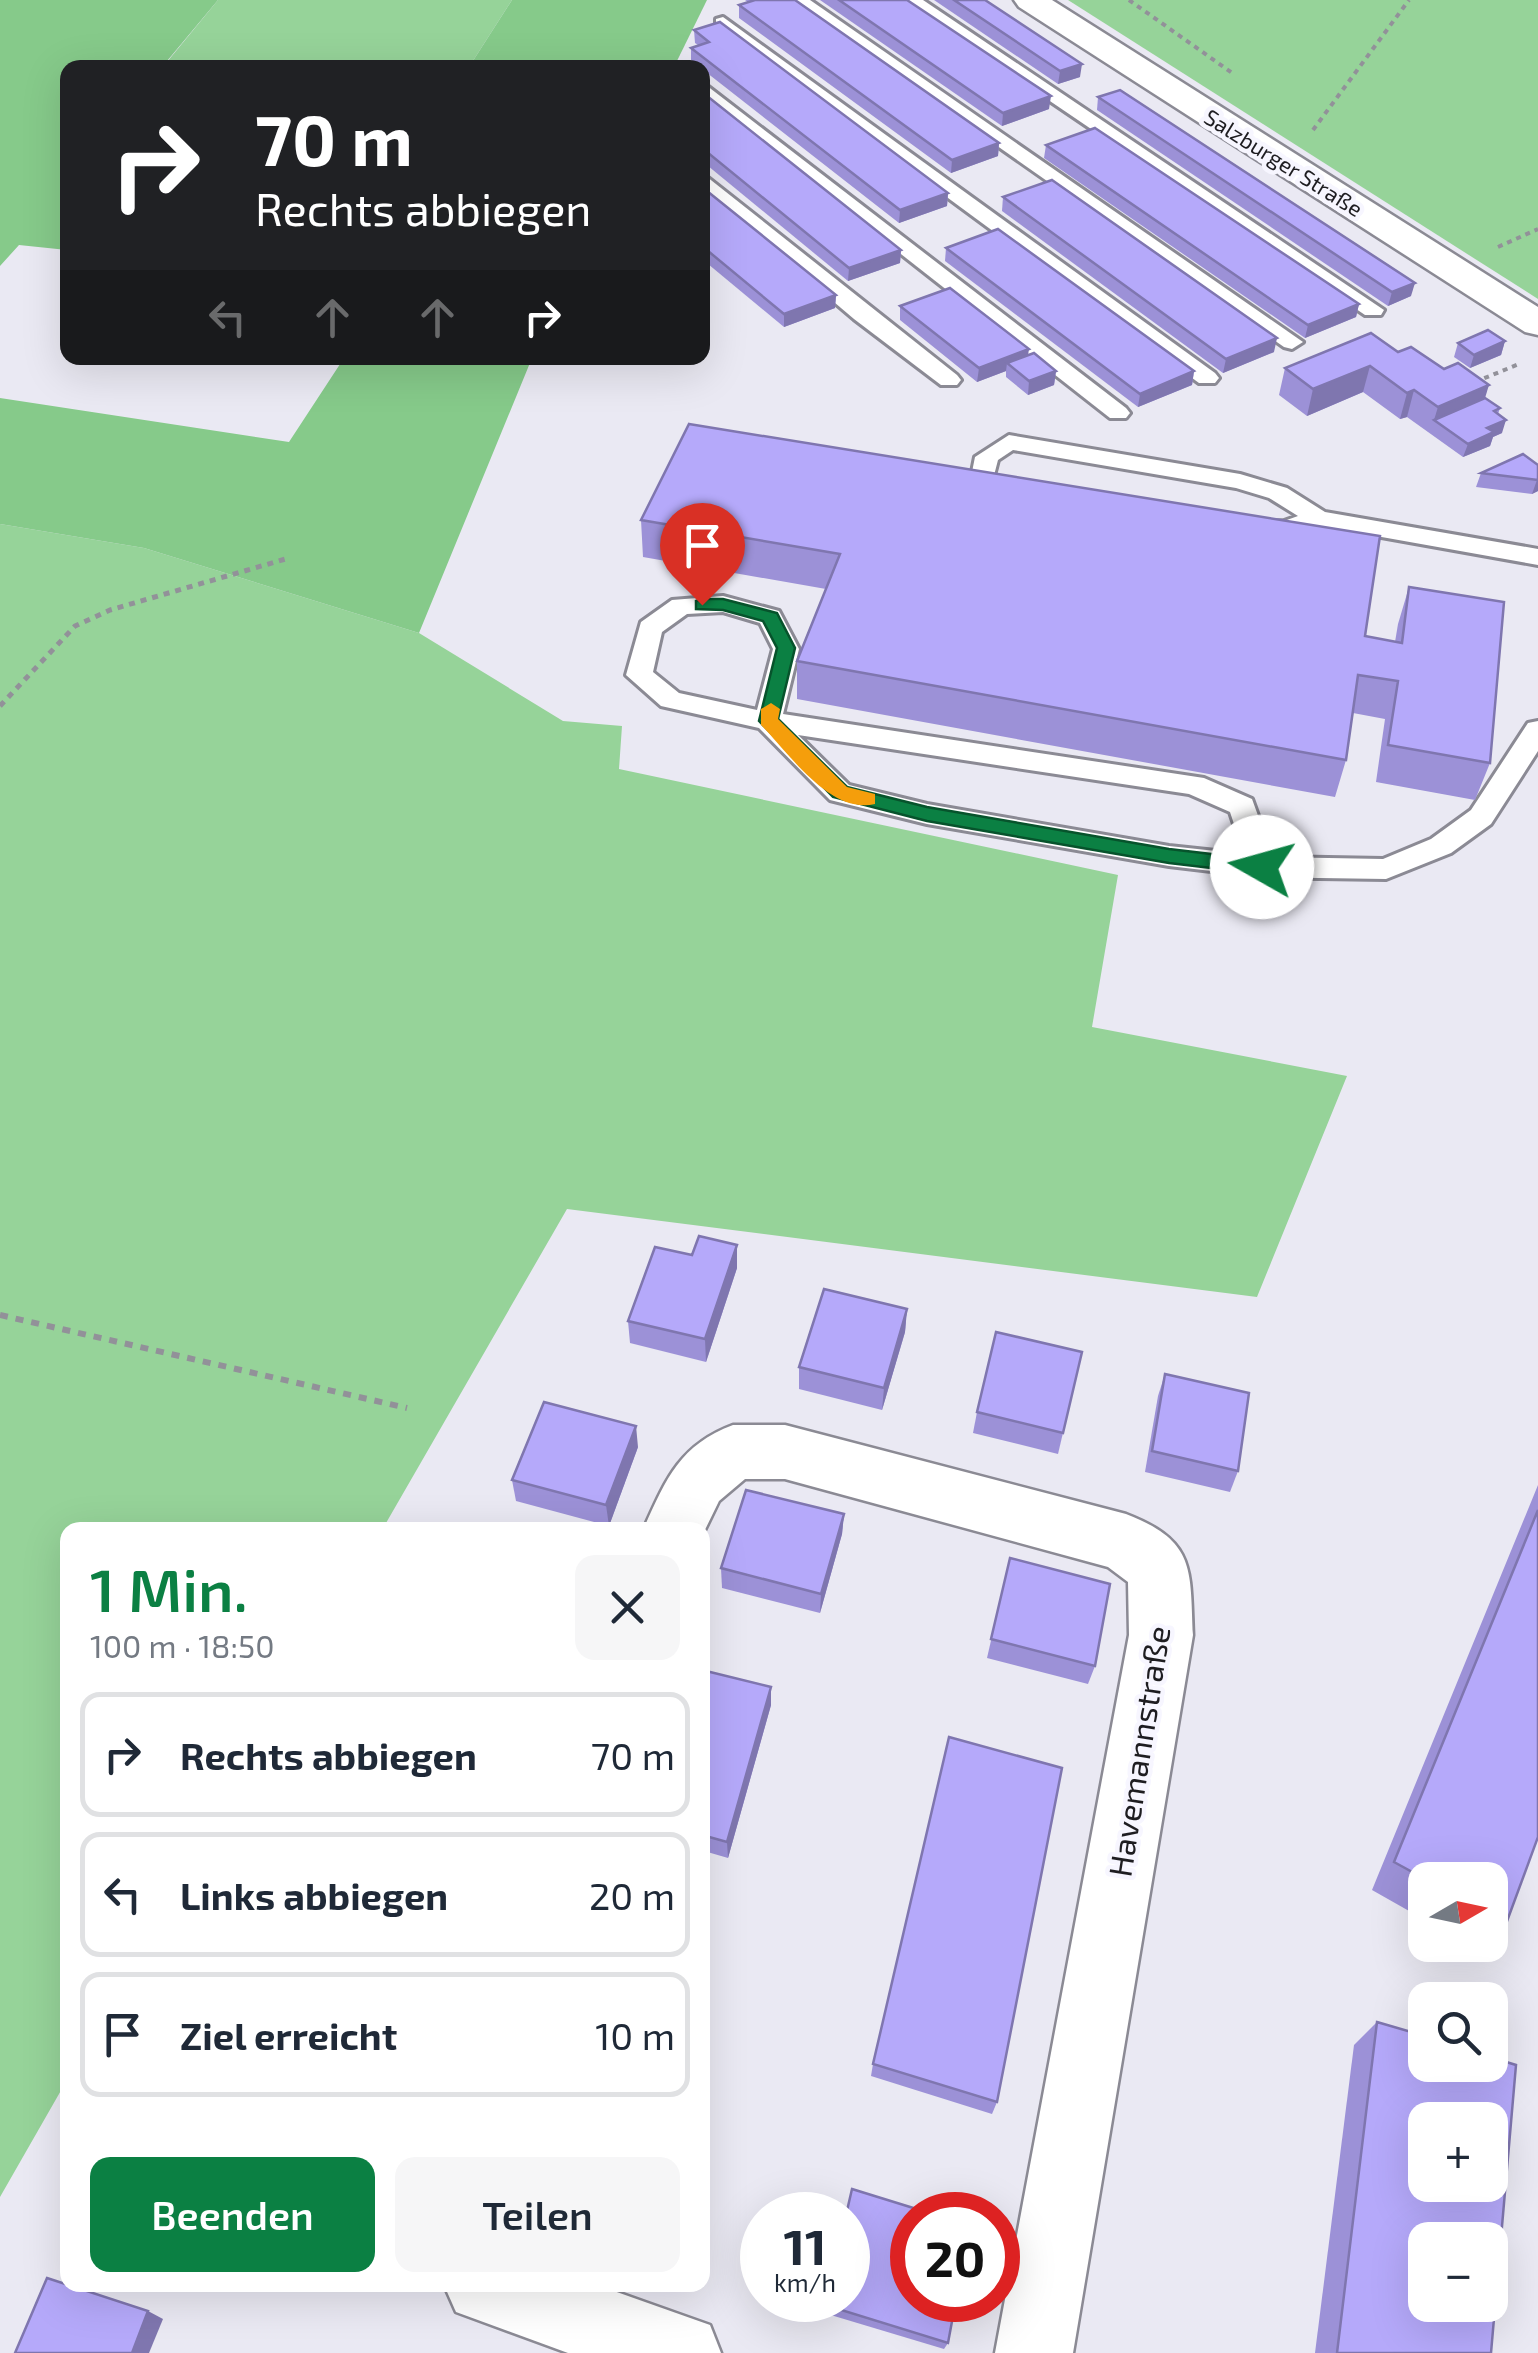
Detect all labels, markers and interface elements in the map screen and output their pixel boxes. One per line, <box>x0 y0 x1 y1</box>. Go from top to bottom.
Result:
text: 70 m <box>255 96 413 180</box>
icon: right <box>90 100 220 230</box>
street label: Salzburger Straße <box>1200 103 1368 221</box>
text: Rechts abbiegen <box>255 181 592 235</box>
icon: left <box>200 290 255 345</box>
icon: ahead <box>305 290 360 345</box>
icon: ahead <box>410 290 465 345</box>
icon: right <box>515 290 570 345</box>
pin <box>660 503 745 606</box>
icon: arrive <box>675 518 730 573</box>
position arrow <box>1210 815 1314 919</box>
text: 1 Min. <box>90 1552 248 1624</box>
button: close <box>575 1555 680 1660</box>
street label: Havemannstraße <box>1099 1623 1177 1879</box>
text: 100 m · 18:50 <box>90 1626 274 1664</box>
icon: right <box>95 1727 150 1782</box>
text: Rechts abbiegen <box>180 1732 477 1778</box>
text: 70 m <box>591 1732 675 1778</box>
north arrow <box>1408 1862 1508 1962</box>
map controls <box>1408 1862 1508 2322</box>
icon: left <box>95 1867 150 1922</box>
text: Links abbiegen <box>180 1872 448 1918</box>
text: 20 m <box>589 1872 675 1918</box>
button: search <box>1408 1982 1508 2082</box>
icon: arrive <box>95 2007 150 2062</box>
text: Ziel erreicht <box>180 2012 397 2058</box>
text: 10 m <box>595 2012 675 2058</box>
button: + <box>1408 2102 1508 2202</box>
button: Beenden <box>90 2157 375 2272</box>
button: Teilen <box>395 2157 680 2272</box>
speed limit sign: 20 <box>890 2192 1020 2322</box>
text: 11 <box>783 2215 827 2275</box>
button: − <box>1408 2222 1508 2322</box>
text: km/h <box>774 2267 836 2297</box>

